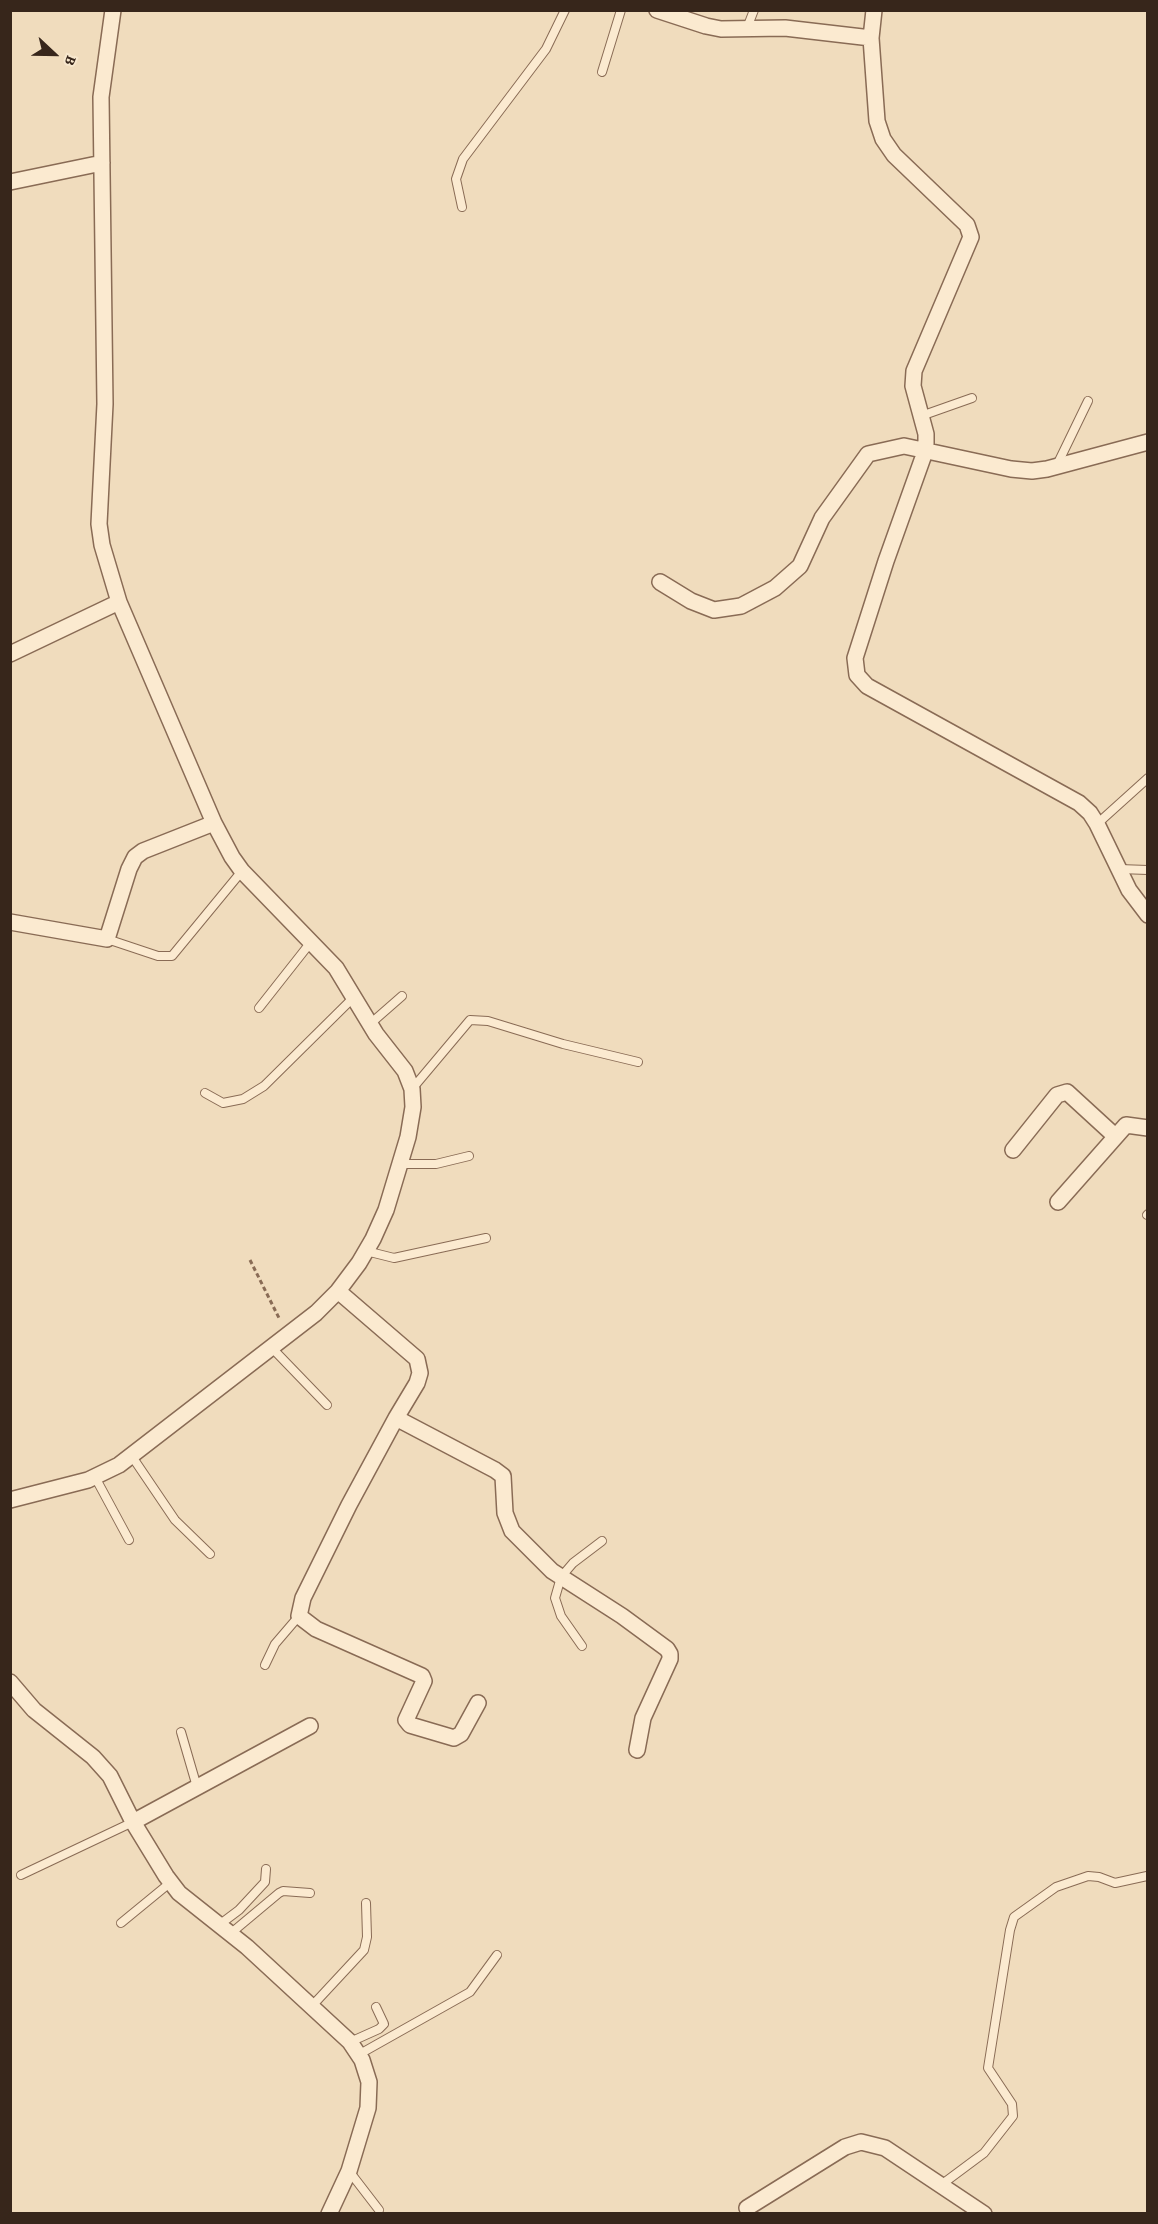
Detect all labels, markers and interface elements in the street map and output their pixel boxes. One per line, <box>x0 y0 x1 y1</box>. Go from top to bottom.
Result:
north arrow <box>24 24 84 84</box>
text: B <box>62 53 81 68</box>

